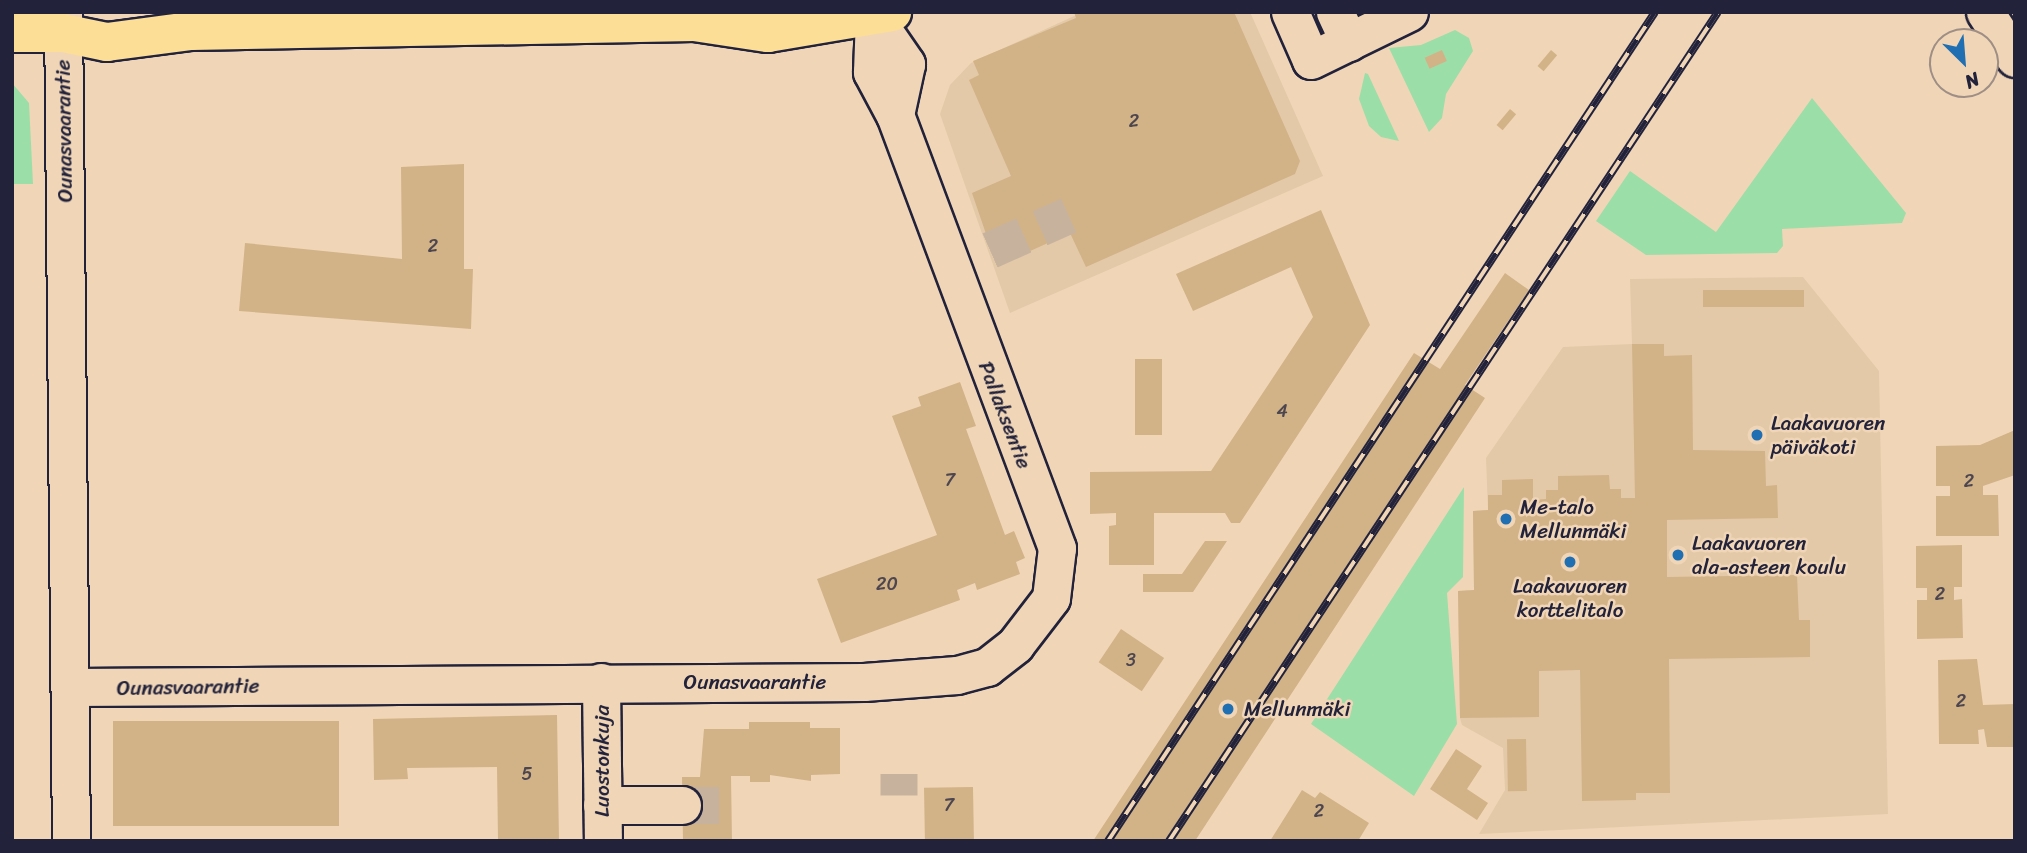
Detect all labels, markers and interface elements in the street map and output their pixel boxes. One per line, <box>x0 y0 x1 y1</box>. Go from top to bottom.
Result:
north arrow <box>1929 28 1999 98</box>
street label: Ounasvaarantie <box>50 59 78 203</box>
text: N <box>1959 63 1985 98</box>
house number: 2 <box>1129 110 1139 132</box>
house number: 2 <box>428 235 438 257</box>
street label: Pallaksentie <box>973 358 1037 472</box>
house number: 4 <box>1276 400 1288 422</box>
place label: Laakavuoren päiväkoti <box>1771 410 1885 460</box>
marker: Laakavuoren päiväkoti <box>1749 427 1765 443</box>
house number: 7 <box>945 469 955 491</box>
house number: 2 <box>1964 470 1974 492</box>
place label: Me-talo Mellunmäki <box>1520 494 1626 544</box>
marker: Me-talo Mellunmäki <box>1498 511 1514 527</box>
place label: Laakavuoren ala-asteen koulu <box>1692 530 1846 580</box>
marker: Laakavuoren ala-asteen koulu <box>1670 547 1686 563</box>
marker: Laakavuoren korttelitalo <box>1562 554 1578 570</box>
house number: 20 <box>876 573 898 595</box>
place label: Laakavuoren korttelitalo <box>1513 573 1627 623</box>
house number: 2 <box>1935 583 1945 605</box>
house number: 3 <box>1126 649 1136 671</box>
street label: Ounasvaarantie <box>684 669 826 695</box>
street label: Ounasvaarantie <box>116 673 260 701</box>
house number: 2 <box>1956 690 1966 712</box>
place label: Mellunmäki <box>1244 696 1350 722</box>
marker: Mellunmäki <box>1218 699 1238 719</box>
street label: Luostonkuja <box>589 705 615 817</box>
house number: 5 <box>522 763 532 785</box>
house number: 7 <box>944 794 954 816</box>
house number: 2 <box>1314 800 1324 822</box>

